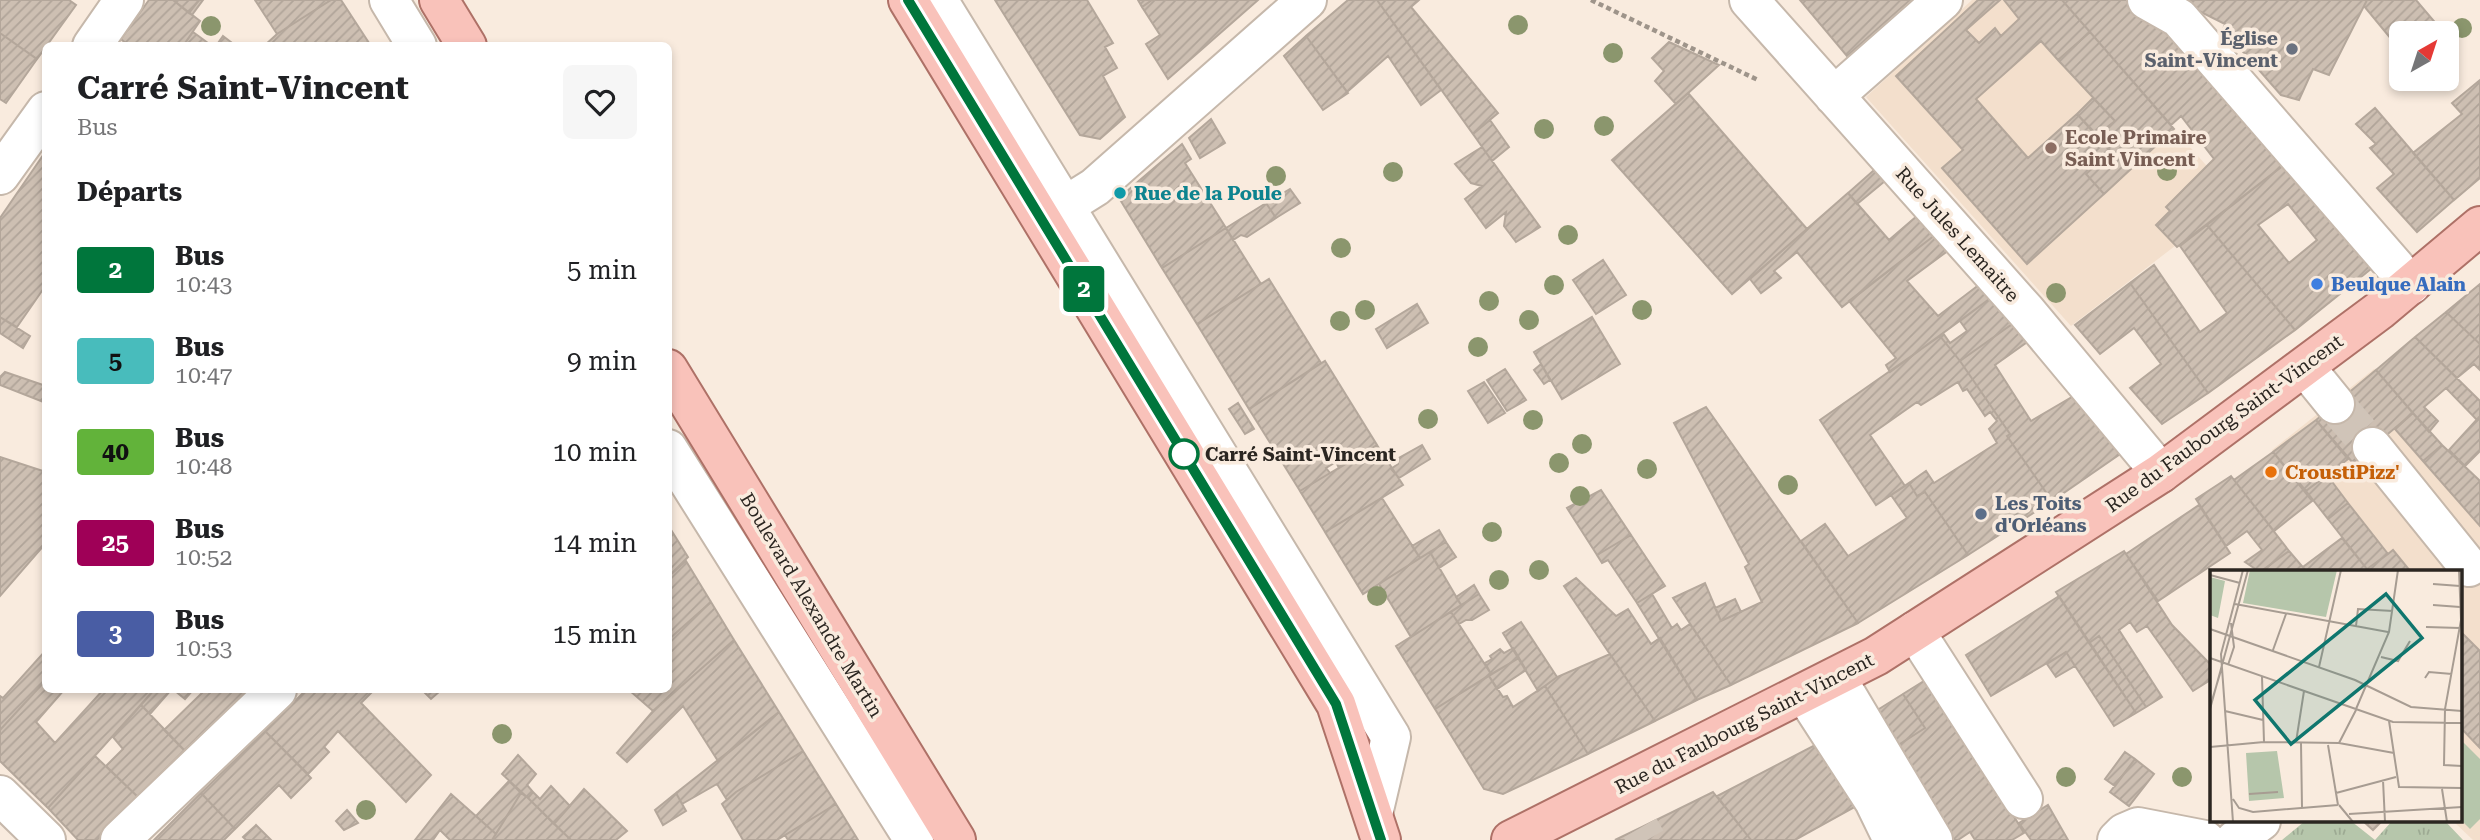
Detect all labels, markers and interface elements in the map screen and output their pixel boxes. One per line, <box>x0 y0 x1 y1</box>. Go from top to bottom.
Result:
north arrow <box>2389 21 2459 91</box>
map controls <box>2389 21 2459 91</box>
place label: Église Saint-Vincent <box>2145 27 2278 72</box>
marker: Église Saint-Vincent <box>2284 41 2300 57</box>
button: heart <box>563 65 637 139</box>
text: Carré Saint-Vincent <box>77 68 409 107</box>
text: Bus <box>77 114 117 141</box>
place label: Ecole Primaire Saint Vincent <box>2065 126 2207 171</box>
marker: Ecole Primaire Saint Vincent <box>2043 140 2059 156</box>
street label: Rue Jules Lemaitre <box>1891 162 2024 306</box>
text: Départs <box>77 177 182 207</box>
place label: Rue de la Poule <box>1134 182 1282 205</box>
marker: Rue de la Poule <box>1112 185 1128 201</box>
text: Bus <box>175 241 224 271</box>
text: 5 min <box>567 255 637 285</box>
text: 2 <box>109 256 122 284</box>
line badge: 2 <box>1061 266 1107 312</box>
text: 10:43 <box>175 271 232 298</box>
place label: Beulque Alain <box>2331 273 2466 296</box>
text: 2 <box>1077 275 1091 303</box>
marker: Beulque Alain <box>2309 276 2325 292</box>
street label: Rue du Faubourg Saint-Vincent <box>2101 330 2347 517</box>
text: Bus <box>175 332 224 362</box>
text: 9 min <box>567 346 637 376</box>
text: 5 <box>109 347 122 375</box>
text: 10:47 <box>175 362 232 389</box>
text: Bus <box>175 423 224 453</box>
text: 10 min <box>553 437 637 467</box>
text: 40 <box>102 438 129 466</box>
marker: Carré Saint-Vincent <box>1169 439 1199 469</box>
place label: Carré Saint-Vincent <box>1205 443 1396 466</box>
text: 10:48 <box>175 453 232 480</box>
place label: CroustiPizz' <box>2285 461 2400 484</box>
marker: CroustiPizz' <box>2263 464 2279 480</box>
street label: Boulevard Alexandre Martin <box>735 489 888 722</box>
place label: Les Toits d'Orléans <box>1995 492 2087 537</box>
marker: Les Toits d'Orléans <box>1973 506 1989 522</box>
text: Bus <box>175 514 224 544</box>
text: 14 min <box>553 528 637 558</box>
text: 25 <box>102 529 129 557</box>
text: 10:52 <box>175 544 232 571</box>
inset map <box>2210 570 2462 822</box>
text: Bus <box>175 605 224 635</box>
text: 15 min <box>553 619 637 649</box>
text: 3 <box>109 620 122 648</box>
text: 10:53 <box>175 635 232 662</box>
street label: Rue du Faubourg Saint-Vincent <box>1611 648 1877 799</box>

